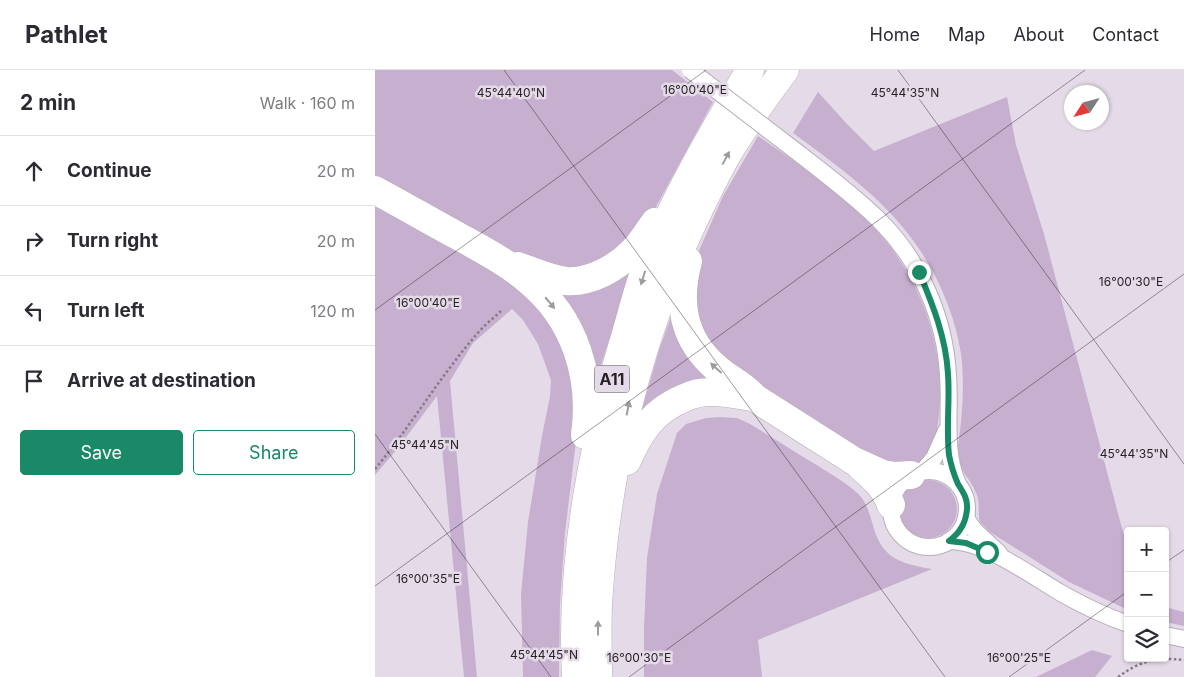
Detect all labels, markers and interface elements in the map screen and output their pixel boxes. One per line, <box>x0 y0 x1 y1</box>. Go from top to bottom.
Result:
text: Pathlet <box>25 20 108 49</box>
text: Home <box>870 24 920 45</box>
text: Map <box>948 24 985 45</box>
text: About <box>1013 24 1064 45</box>
text: Contact <box>1092 24 1159 45</box>
text: 16°00'40"E <box>663 82 727 97</box>
text: 45°44'40"N <box>477 85 545 100</box>
text: 45°44'35"N <box>871 85 939 100</box>
north arrow <box>1064 85 1109 130</box>
text: 2 min <box>20 90 76 115</box>
text: Walk · 160 m <box>260 93 355 113</box>
one-way arrow <box>722 150 730 165</box>
icon: ahead <box>20 157 48 185</box>
text: Continue <box>67 159 152 182</box>
text: 20 m <box>317 161 355 181</box>
icon: right <box>20 227 48 255</box>
text: Turn right <box>67 229 158 252</box>
text: 20 m <box>317 231 355 251</box>
route end <box>908 261 931 284</box>
one-way arrow <box>638 271 646 286</box>
text: 16°00'30"E <box>1099 274 1163 289</box>
text: 16°00'40"E <box>396 295 460 310</box>
one-way arrow <box>545 296 556 309</box>
icon: left <box>20 297 48 325</box>
text: Turn left <box>67 299 145 322</box>
text: 120 m <box>310 301 355 321</box>
one-way arrow <box>710 362 723 373</box>
road number: A11 <box>595 366 629 392</box>
icon: arrive <box>20 367 48 395</box>
text: Arrive at destination <box>67 369 256 392</box>
one-way arrow <box>624 400 632 415</box>
button: Save <box>20 430 183 475</box>
button: Share <box>193 430 355 475</box>
text: 45°44'45"N <box>391 437 459 452</box>
text: 45°44'35"N <box>1100 446 1168 461</box>
map controls <box>1124 527 1169 662</box>
button: + <box>1124 527 1169 572</box>
route start <box>976 541 999 564</box>
text: 16°00'35"E <box>396 571 460 586</box>
button: − <box>1124 572 1169 617</box>
button: layers <box>1124 617 1169 662</box>
one-way arrow <box>594 620 602 636</box>
text: 45°44'45"N <box>510 647 578 662</box>
text: 16°00'30"E <box>607 650 671 665</box>
text: 16°00'25"E <box>987 650 1051 665</box>

